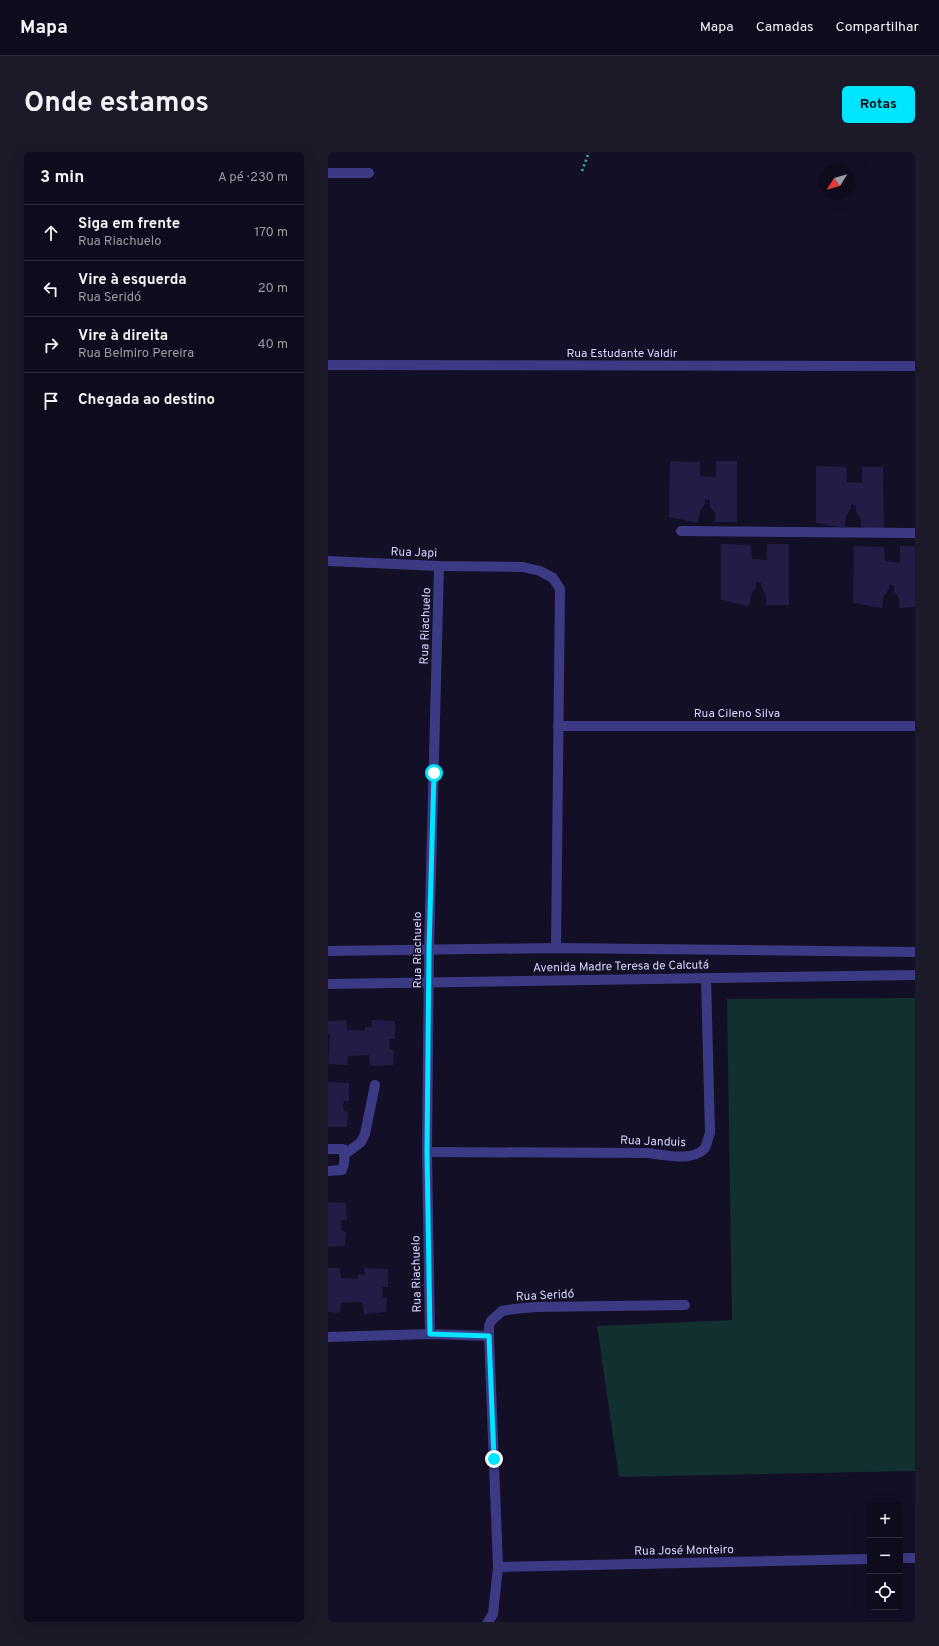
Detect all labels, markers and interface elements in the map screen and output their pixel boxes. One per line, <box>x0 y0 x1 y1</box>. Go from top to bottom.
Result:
text: Mapa <box>20 16 68 40</box>
text: Mapa <box>700 19 734 36</box>
text: Camadas <box>756 19 814 36</box>
text: Compartilhar <box>836 19 919 36</box>
text: Onde estamos <box>24 86 209 122</box>
button: Rotas <box>842 86 915 123</box>
north arrow <box>819 164 855 200</box>
text: 3 min <box>40 167 84 189</box>
text: A pé · 230 m <box>218 170 288 186</box>
text: Siga em frente <box>78 215 180 234</box>
icon: ahead <box>40 222 62 244</box>
text: 170 m <box>254 225 288 241</box>
text: Rua Riachuelo <box>78 234 161 250</box>
text: Vire à esquerda <box>78 271 187 290</box>
icon: left <box>40 278 62 300</box>
text: 20 m <box>258 281 288 297</box>
text: Rua Seridó <box>78 290 141 306</box>
text: Vire à direita <box>78 327 168 346</box>
icon: right <box>40 334 62 356</box>
text: 40 m <box>258 337 288 353</box>
text: Rua Belmiro Pereira <box>78 346 194 362</box>
street label: Rua Estudante Valdir <box>566 346 678 362</box>
icon: arrive <box>40 390 62 412</box>
text: Chegada ao destino <box>78 391 215 410</box>
street label: Rua Japi <box>390 544 438 562</box>
street label: Rua Riachuelo <box>417 587 435 665</box>
street label: Rua Cileno Silva <box>694 706 780 722</box>
route start <box>425 764 443 782</box>
street label: Rua Riachuelo <box>410 911 426 989</box>
street label: Avenida Madre Teresa de Calcutá <box>533 957 709 977</box>
street label: Rua Janduis <box>620 1133 686 1151</box>
street label: Rua Riachuelo <box>408 1235 426 1313</box>
street label: Rua Seridó <box>515 1286 575 1306</box>
route end <box>485 1450 503 1468</box>
map controls <box>867 1502 903 1610</box>
button: + <box>867 1502 903 1538</box>
button: − <box>867 1538 903 1574</box>
street label: Rua José Monteiro <box>634 1542 734 1560</box>
button: locate <box>867 1574 903 1610</box>

